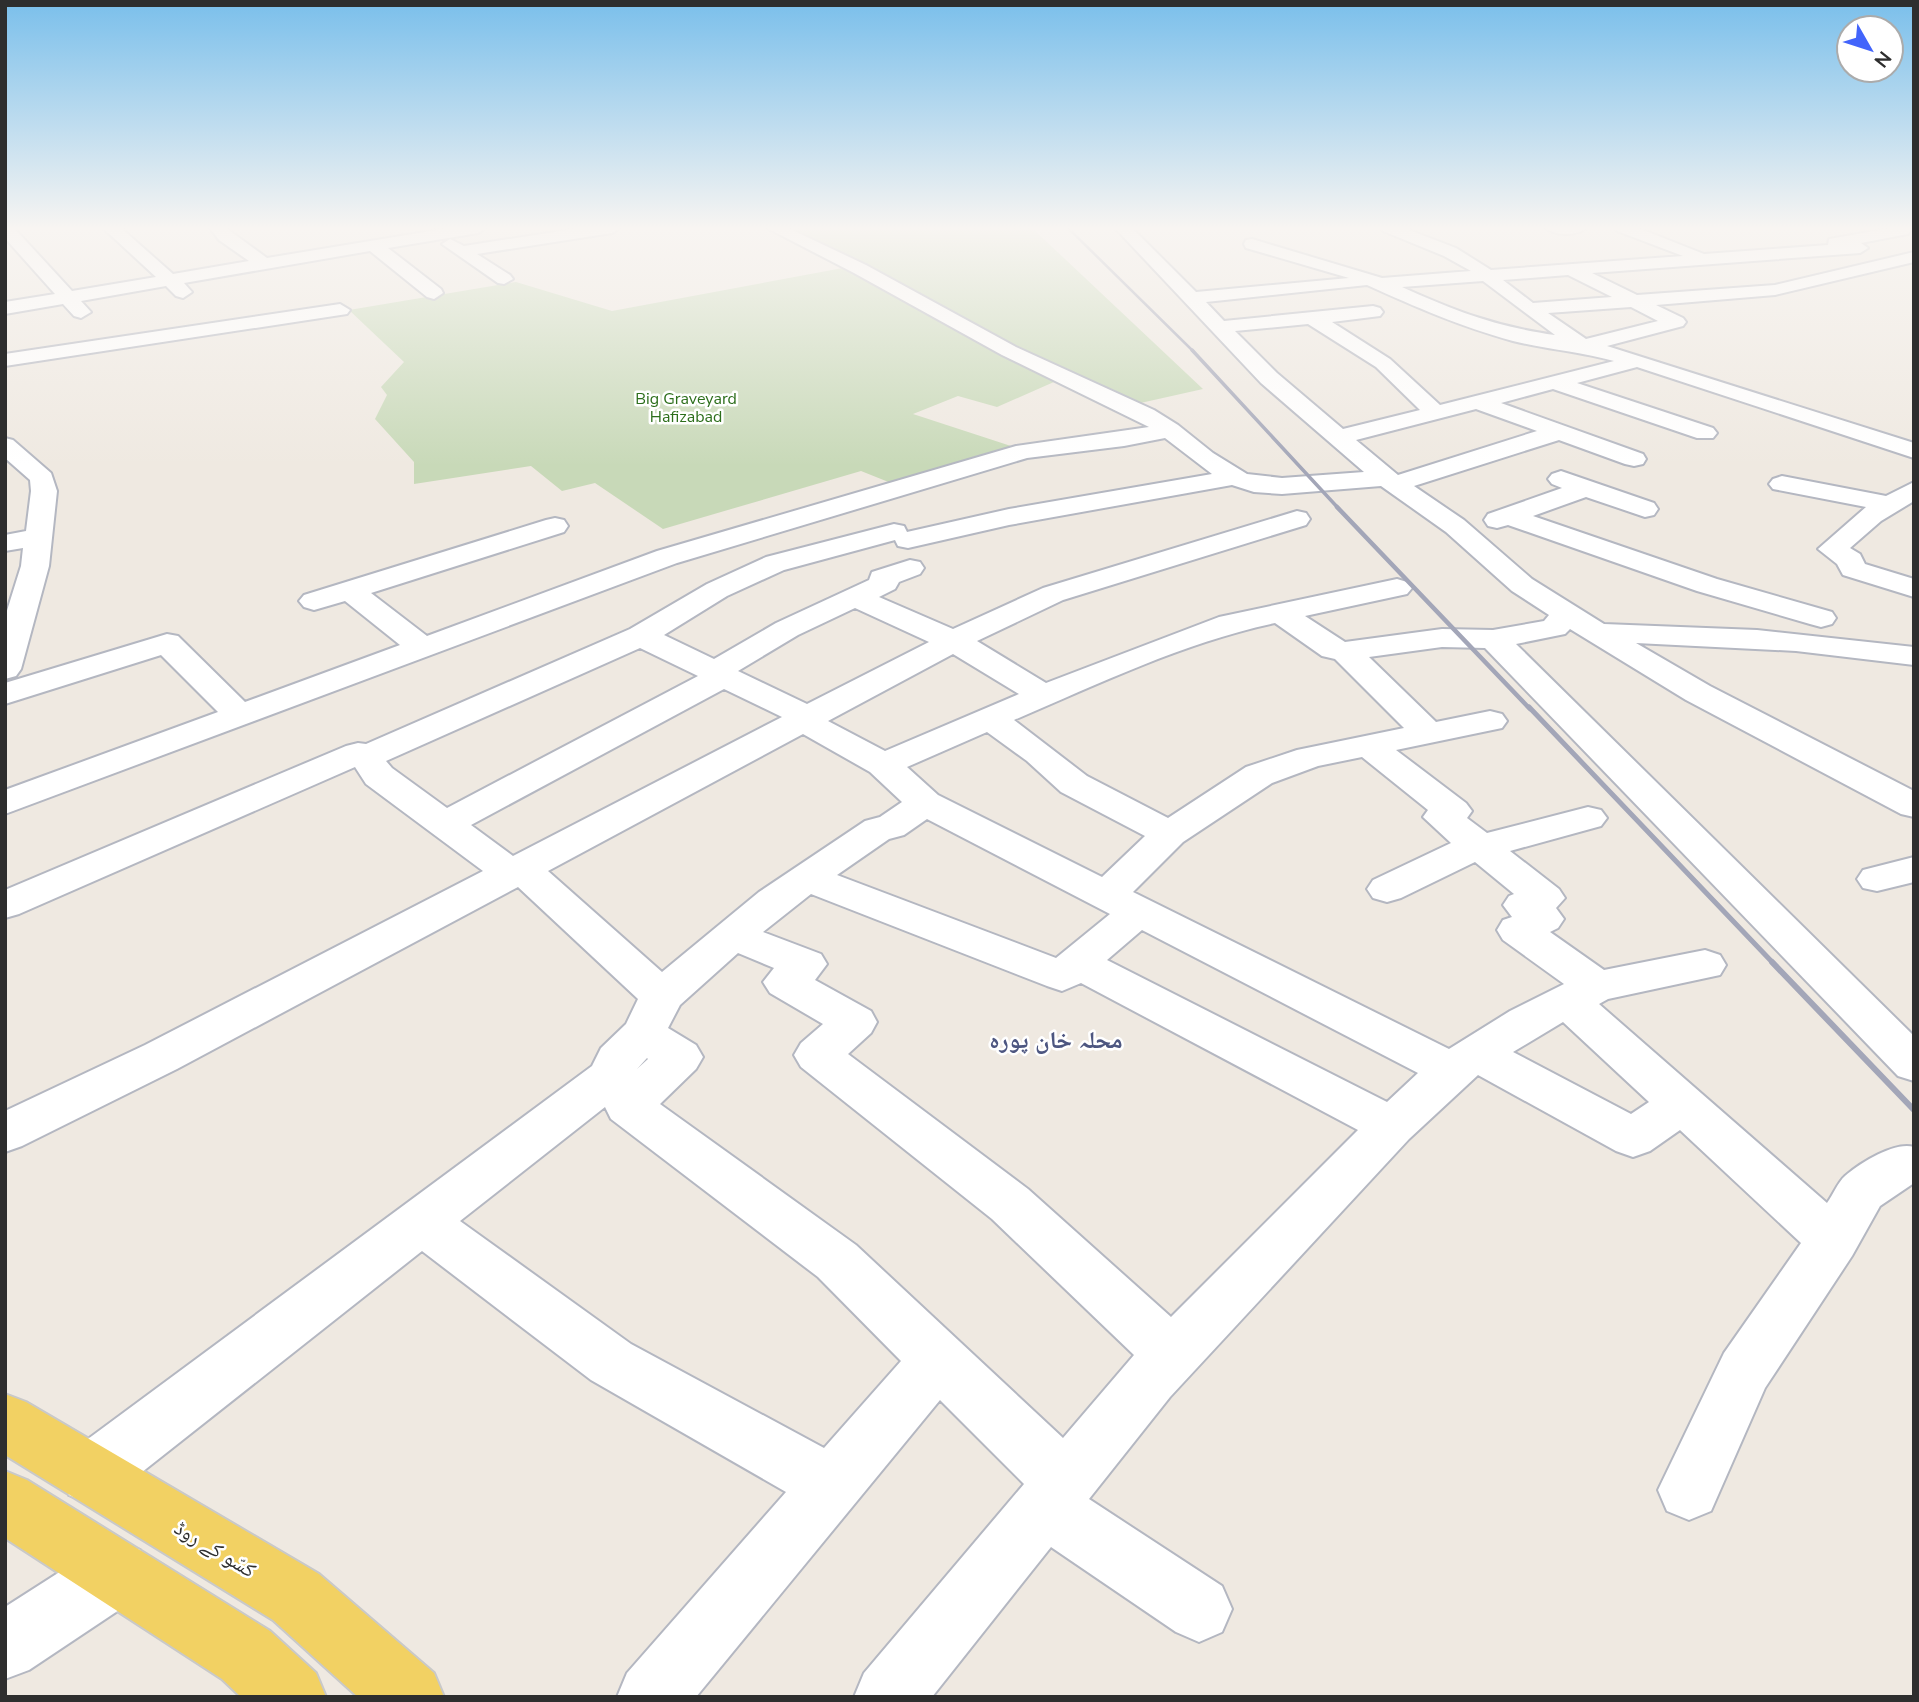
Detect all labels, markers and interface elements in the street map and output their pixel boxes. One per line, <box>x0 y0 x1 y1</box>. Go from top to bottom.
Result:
north arrow <box>1835 14 1905 84</box>
text: N <box>1868 45 1897 73</box>
park label: Big Graveyard Hafizabad <box>635 388 737 428</box>
district label: محلہ خان پورہ <box>989 1024 1123 1056</box>
street label: کسّو کے روڈ <box>169 1514 261 1584</box>

